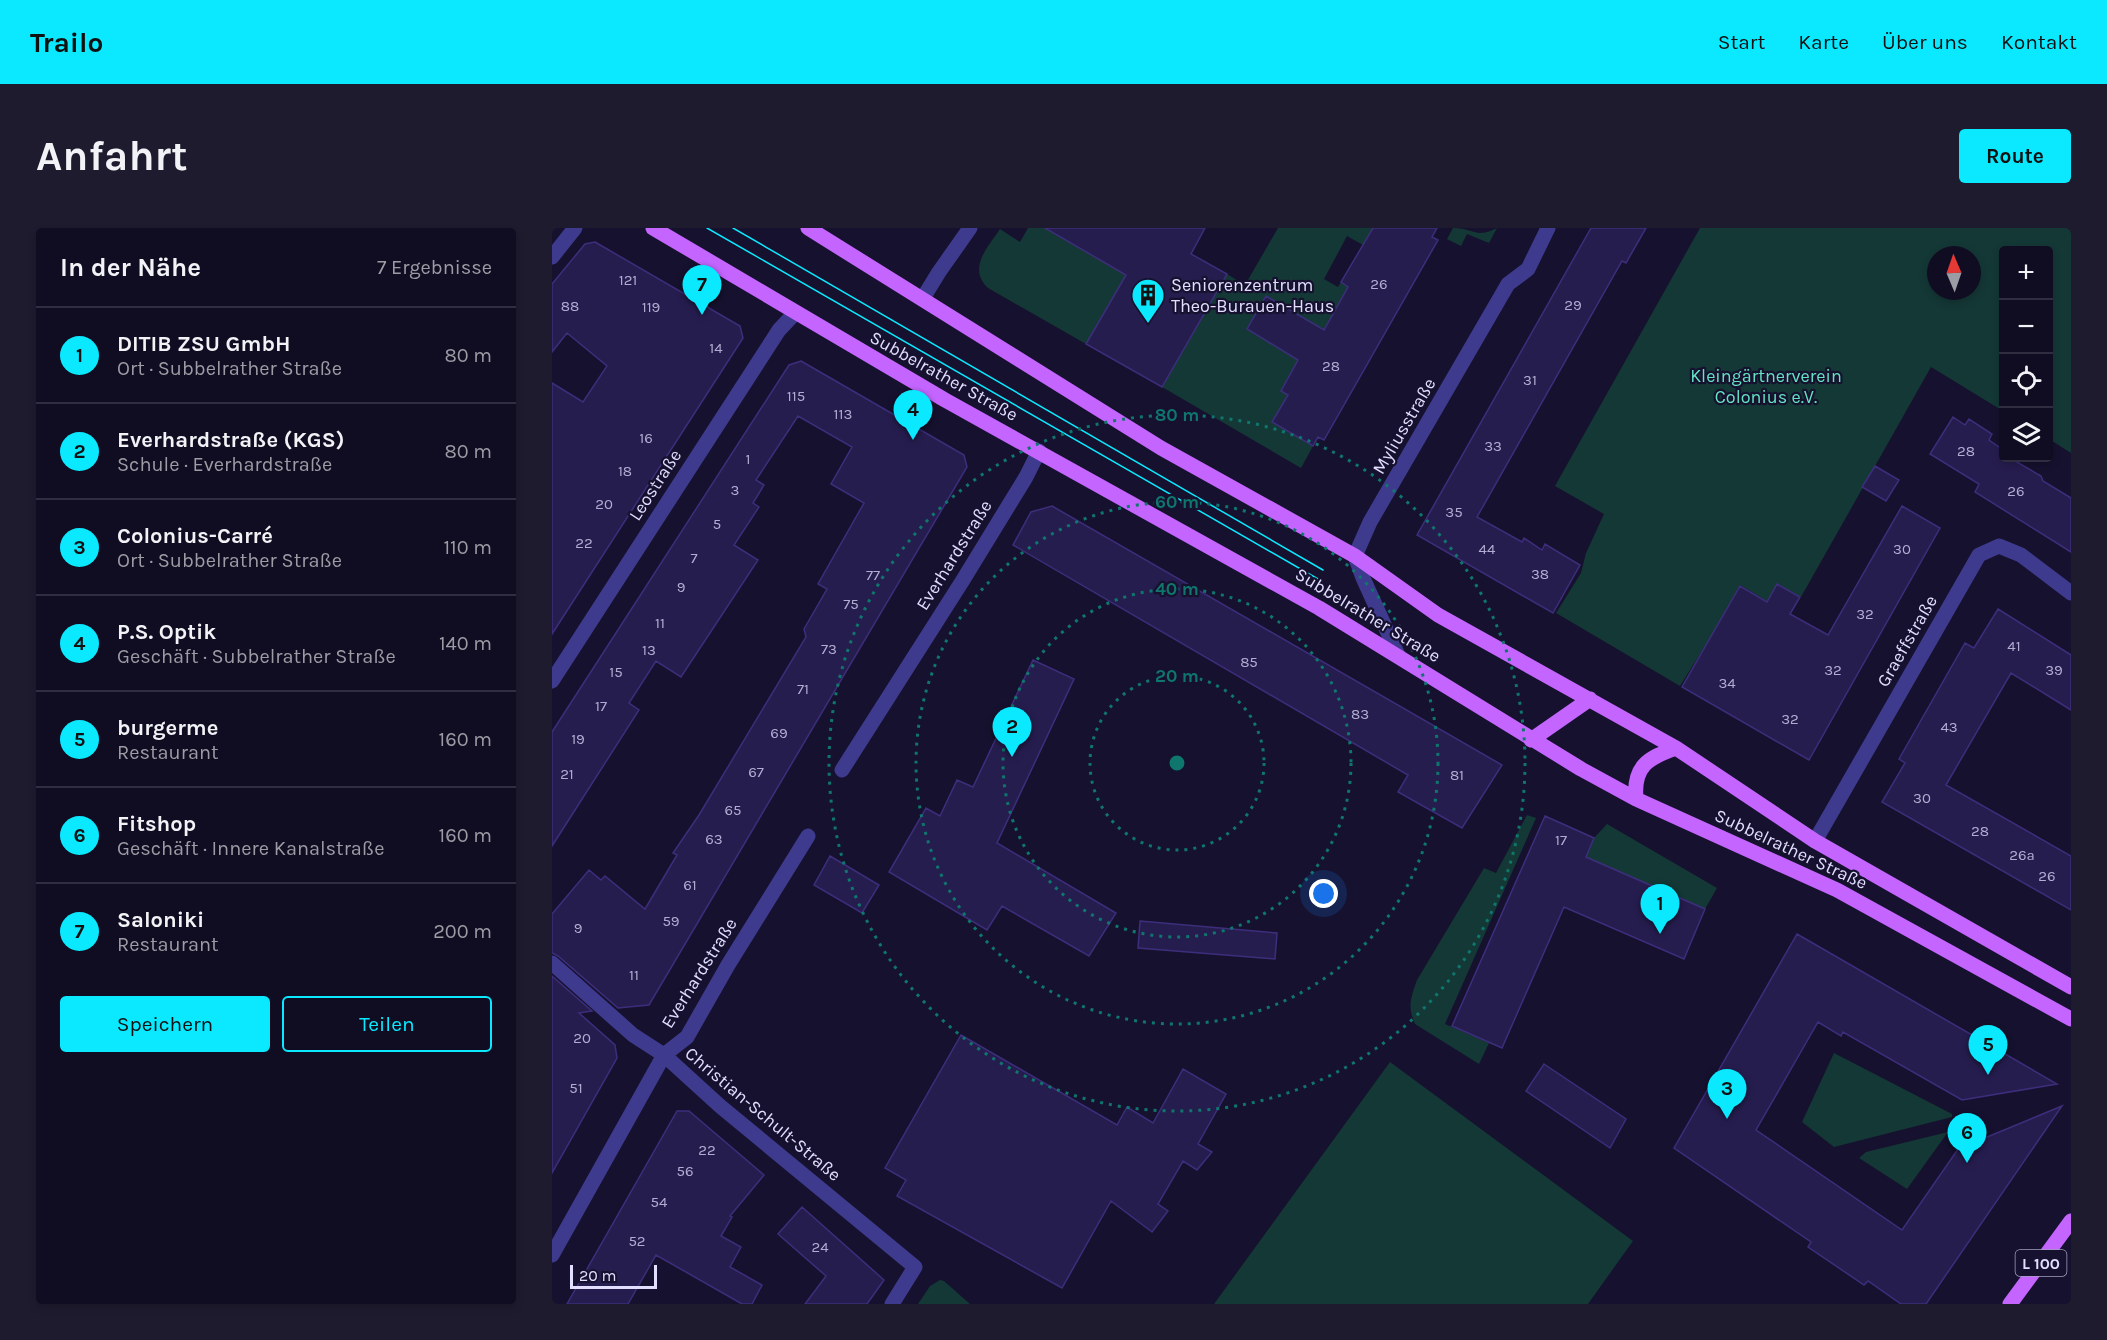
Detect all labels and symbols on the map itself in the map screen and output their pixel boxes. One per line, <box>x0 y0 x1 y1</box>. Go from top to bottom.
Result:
north arrow <box>1927 246 1981 300</box>
pin: 7 <box>682 266 722 315</box>
house number: 121 <box>619 271 637 289</box>
place label: Seniorenzentrum Theo-Burauen-Haus <box>1171 274 1334 317</box>
house number: 26 <box>1370 275 1388 293</box>
building icon: Seniorenzentrum Theo-Burauen-Haus <box>1130 277 1166 324</box>
house number: 29 <box>1564 296 1582 314</box>
house number: 88 <box>561 297 579 315</box>
house number: 119 <box>642 298 660 316</box>
street label: Subbelrather Straße <box>866 326 1022 426</box>
house number: 14 <box>709 339 723 357</box>
house number: 28 <box>1322 357 1340 375</box>
park label: Kleingärtnerverein Colonius e.V. <box>1690 365 1842 408</box>
house number: 31 <box>1523 371 1537 389</box>
street label: Myliusstraße <box>1368 374 1440 478</box>
house number: 115 <box>787 387 805 405</box>
pin: 4 <box>894 390 932 440</box>
text: 80 m <box>1155 404 1199 426</box>
house number: 113 <box>834 405 852 423</box>
house number: 16 <box>639 429 653 447</box>
house number: 33 <box>1484 437 1502 455</box>
house number: 28 <box>1957 442 1975 460</box>
street label: Leostraße <box>624 445 686 525</box>
house number: 1 <box>746 450 750 468</box>
house number: 18 <box>618 462 632 480</box>
house number: 3 <box>731 481 739 499</box>
house number: 26 <box>2007 482 2025 500</box>
text: 60 m <box>1155 491 1199 513</box>
house number: 20 <box>595 495 613 513</box>
street label: Everhardstraße <box>911 496 997 614</box>
house number: 35 <box>1445 503 1463 521</box>
house number: 5 <box>713 515 721 533</box>
house number: 22 <box>575 534 593 552</box>
house number: 44 <box>1479 540 1496 558</box>
house number: 30 <box>1893 540 1911 558</box>
house number: 7 <box>690 549 698 567</box>
street label: Subbelrather Straße <box>1291 563 1445 667</box>
house number: 38 <box>1531 565 1549 583</box>
house number: 77 <box>866 566 880 584</box>
house number: 9 <box>677 578 685 596</box>
text: 40 m <box>1155 578 1199 600</box>
street label: Graeffstraße <box>1872 591 1942 691</box>
house number: 75 <box>843 595 859 613</box>
house number: 32 <box>1856 605 1874 623</box>
house number: 11 <box>655 614 665 632</box>
house number: 41 <box>2007 637 2021 655</box>
house number: 73 <box>821 640 837 658</box>
house number: 13 <box>642 641 656 659</box>
house number: 85 <box>1240 653 1258 671</box>
house number: 32 <box>1824 661 1842 679</box>
house number: 39 <box>2045 661 2063 679</box>
house number: 15 <box>609 663 623 681</box>
text: 20 m <box>1155 665 1199 687</box>
house number: 34 <box>1718 674 1736 692</box>
house number: 71 <box>797 680 809 698</box>
house number: 17 <box>595 697 607 715</box>
house number: 83 <box>1351 705 1369 723</box>
pin: 2 <box>992 708 1032 757</box>
house number: 32 <box>1781 710 1799 728</box>
house number: 43 <box>1940 718 1958 736</box>
house number: 69 <box>770 724 788 742</box>
house number: 19 <box>571 730 585 748</box>
centre of rings <box>1167 753 1187 773</box>
house number: 67 <box>748 763 764 781</box>
house number: 21 <box>560 765 574 783</box>
house number: 81 <box>1450 766 1464 784</box>
house number: 30 <box>1913 789 1931 807</box>
house number: 65 <box>724 801 742 819</box>
street label: Subbelrather Straße <box>1711 804 1871 894</box>
house number: 28 <box>1971 822 1989 840</box>
house number: 63 <box>705 830 723 848</box>
house number: 17 <box>1555 831 1567 849</box>
house number: 26a <box>2009 846 2035 864</box>
house number: 26 <box>2038 867 2056 885</box>
house number: 61 <box>683 876 697 894</box>
your location <box>1309 879 1338 908</box>
pin: 1 <box>1640 884 1680 934</box>
house number: 59 <box>662 912 680 930</box>
street label: Everhardstraße <box>656 914 742 1032</box>
house number: 9 <box>574 919 582 937</box>
house number: 11 <box>629 966 639 984</box>
pin: 5 <box>1968 1026 2008 1075</box>
house number: 20 <box>573 1029 591 1047</box>
street label: Christian-Schult-Straße <box>681 1042 845 1186</box>
pin: 3 <box>1708 1070 1746 1119</box>
house number: 51 <box>569 1079 583 1097</box>
pin: 6 <box>1948 1114 1986 1163</box>
house number: 22 <box>698 1141 716 1159</box>
house number: 56 <box>676 1162 694 1180</box>
house number: 54 <box>651 1193 668 1211</box>
house number: 52 <box>628 1232 646 1250</box>
house number: 24 <box>811 1238 829 1256</box>
road number: L 100 <box>2016 1250 2066 1276</box>
scale bar <box>570 1262 657 1290</box>

